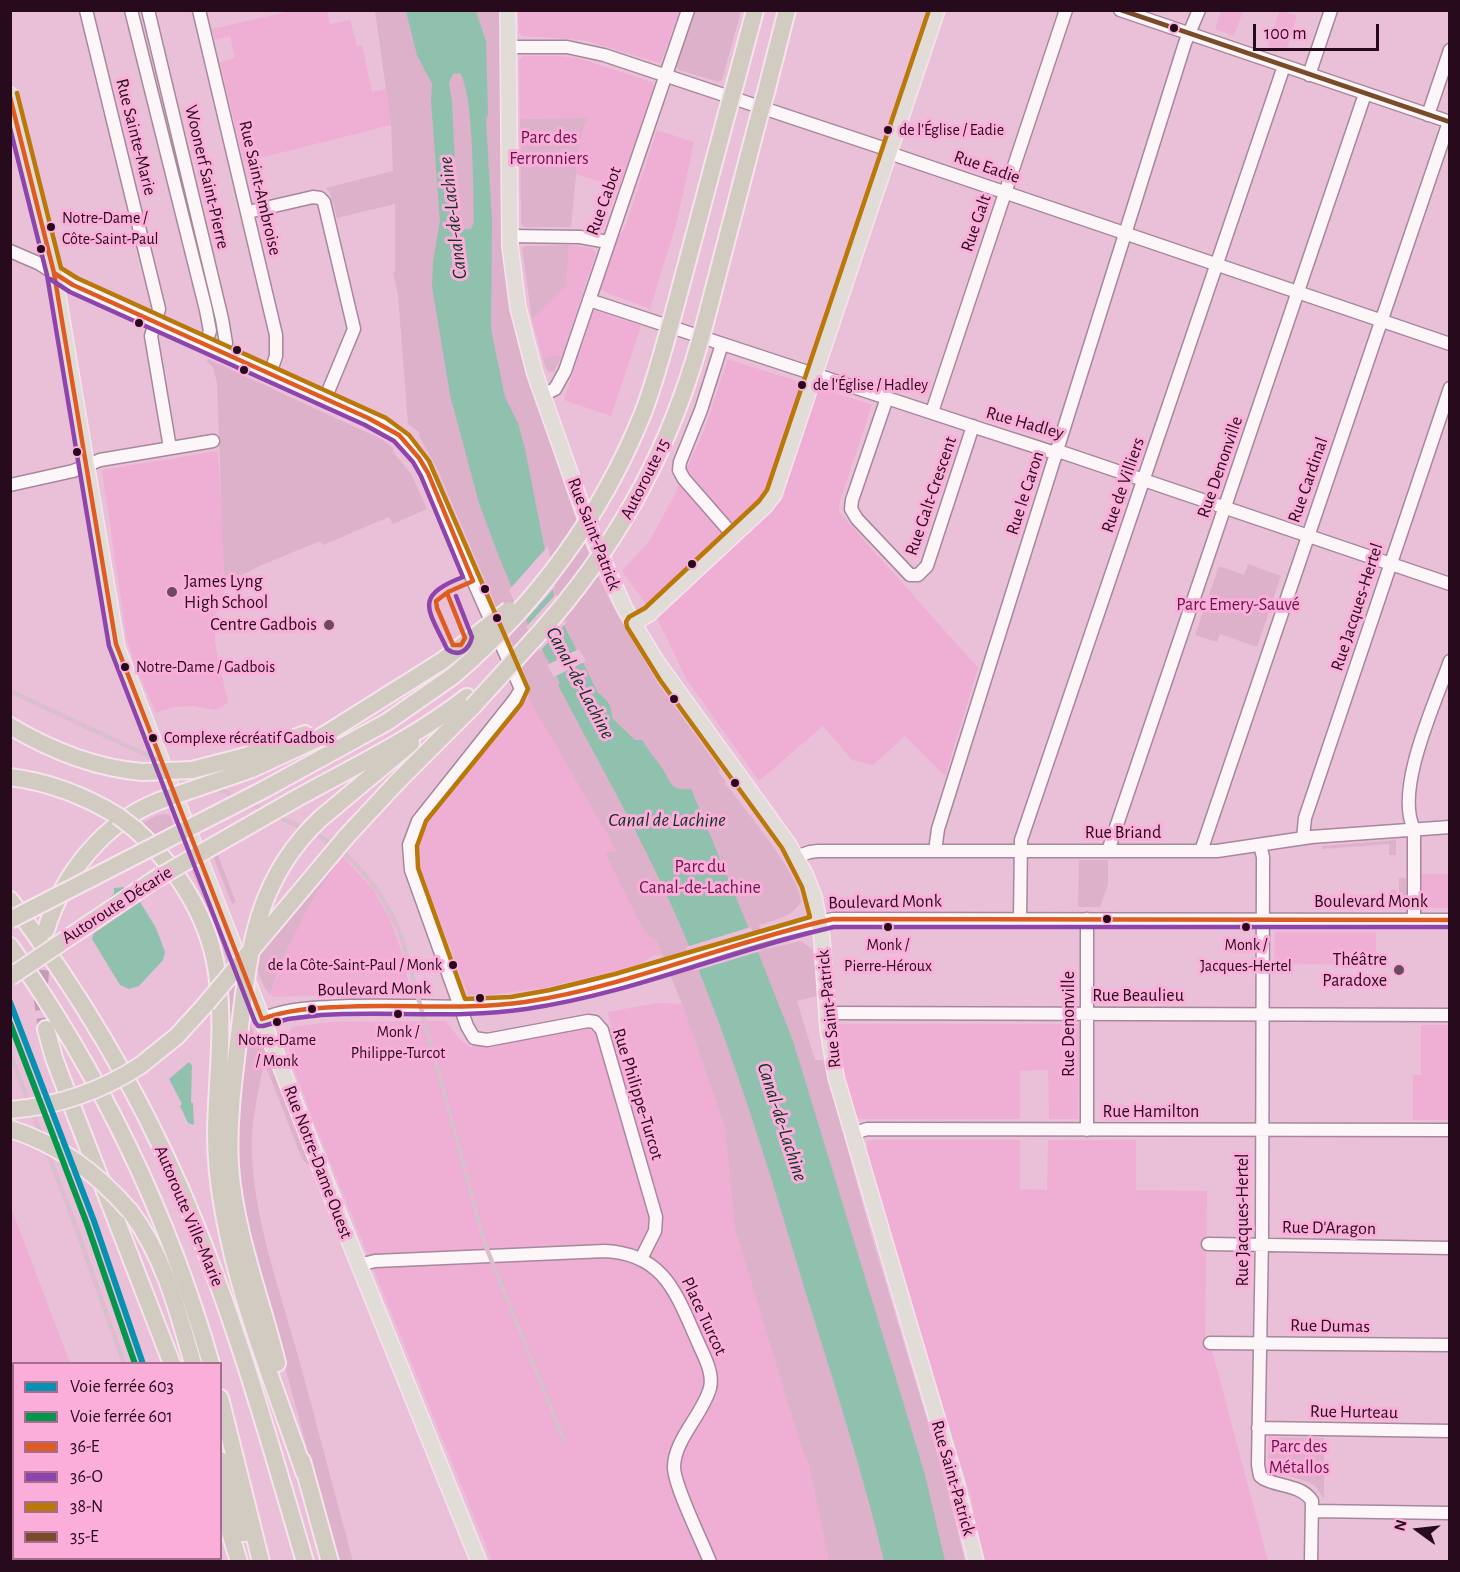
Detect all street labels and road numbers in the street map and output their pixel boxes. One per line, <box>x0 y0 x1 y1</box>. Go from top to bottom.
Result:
street label: Rue Sainte-Marie <box>111 76 161 198</box>
street label: Woonerf Saint-Pierre <box>180 103 234 251</box>
street label: Rue Saint-Ambroise <box>234 118 286 258</box>
street label: Rue Eadie <box>951 146 1023 188</box>
street label: Rue Cabot <box>582 164 626 238</box>
street label: Rue Galt <box>956 192 996 254</box>
street label: Rue Hadley <box>984 402 1066 444</box>
street label: Rue Denonville <box>1193 413 1247 521</box>
street label: Rue Galt-Crescent <box>901 434 961 558</box>
street label: Rue Cardinal <box>1283 434 1333 526</box>
street label: Autoroute 15 <box>615 435 675 523</box>
street label: Rue de Villiers <box>1097 435 1149 535</box>
street label: Rue le Caron <box>1001 448 1049 538</box>
street label: Rue Saint-Patrick <box>563 475 625 593</box>
street label: Rue Jacques-Hertel <box>1326 540 1388 674</box>
street label: Rue Briand <box>1085 822 1161 844</box>
street label: Autoroute Décarie <box>58 861 176 949</box>
street label: Boulevard Monk <box>828 890 942 914</box>
street label: Boulevard Monk <box>1314 891 1428 913</box>
street label: Rue Saint-Patrick <box>812 949 846 1069</box>
street label: Rue Denonville <box>1058 971 1080 1077</box>
street label: Boulevard Monk <box>317 977 431 1001</box>
street label: Rue Beaulieu <box>1092 985 1184 1007</box>
street label: Rue Philippe-Turcot <box>608 1026 668 1162</box>
street label: Rue Notre-Dame Ouest <box>279 1082 357 1242</box>
street label: Rue Hamilton <box>1103 1101 1199 1123</box>
street label: Autoroute Ville-Marie <box>150 1142 228 1290</box>
street label: Rue Jacques-Hertel <box>1232 1153 1254 1287</box>
street label: Rue D'Aragon <box>1282 1216 1376 1240</box>
street label: Place Turcot <box>676 1273 732 1359</box>
street label: Rue Dumas <box>1290 1315 1370 1337</box>
street label: Rue Hurteau <box>1310 1400 1398 1424</box>
street label: Rue Saint-Patrick <box>926 1418 980 1538</box>

